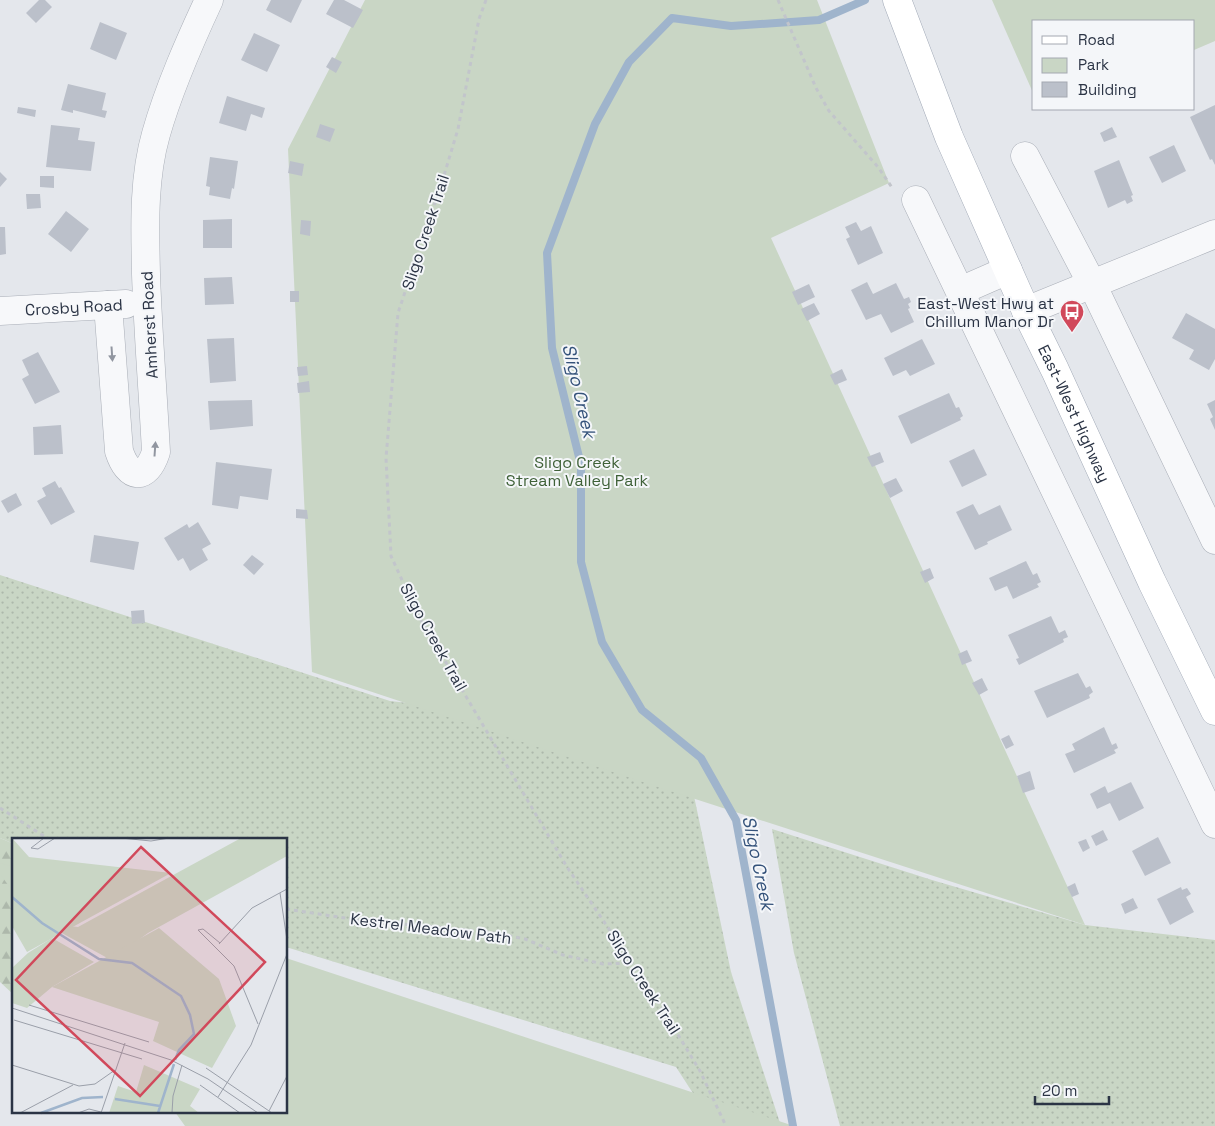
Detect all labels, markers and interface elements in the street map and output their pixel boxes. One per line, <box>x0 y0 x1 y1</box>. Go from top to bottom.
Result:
legend <box>1032 20 1195 110</box>
text: Road <box>1078 30 1115 49</box>
text: Park <box>1078 55 1109 74</box>
text: Building <box>1078 80 1137 99</box>
street label: Sligo Creek Trail <box>397 172 454 293</box>
street label: Amherst Road <box>136 270 163 379</box>
place label: East-West Hwy at Chillum Manor Dr <box>917 293 1054 332</box>
street label: Crosby Road <box>24 294 123 321</box>
bus stop icon: East-West Hwy at Chillum Manor Dr <box>1059 299 1085 333</box>
water label: Sligo Creek <box>557 341 602 443</box>
street label: East-West Highway <box>1033 341 1115 486</box>
one-way arrow <box>108 346 116 362</box>
one-way arrow <box>152 441 160 457</box>
park label: Sligo Creek Stream Valley Park <box>506 452 649 491</box>
street label: Sligo Creek Trail <box>395 580 472 695</box>
water label: Sligo Creek <box>737 813 780 915</box>
inset map <box>12 838 288 1114</box>
street label: Kestrel Meadow Path <box>349 908 513 949</box>
street label: Sligo Creek Trail <box>602 926 685 1038</box>
scale bar <box>1035 1074 1109 1106</box>
text: 20 m <box>1042 1081 1077 1100</box>

